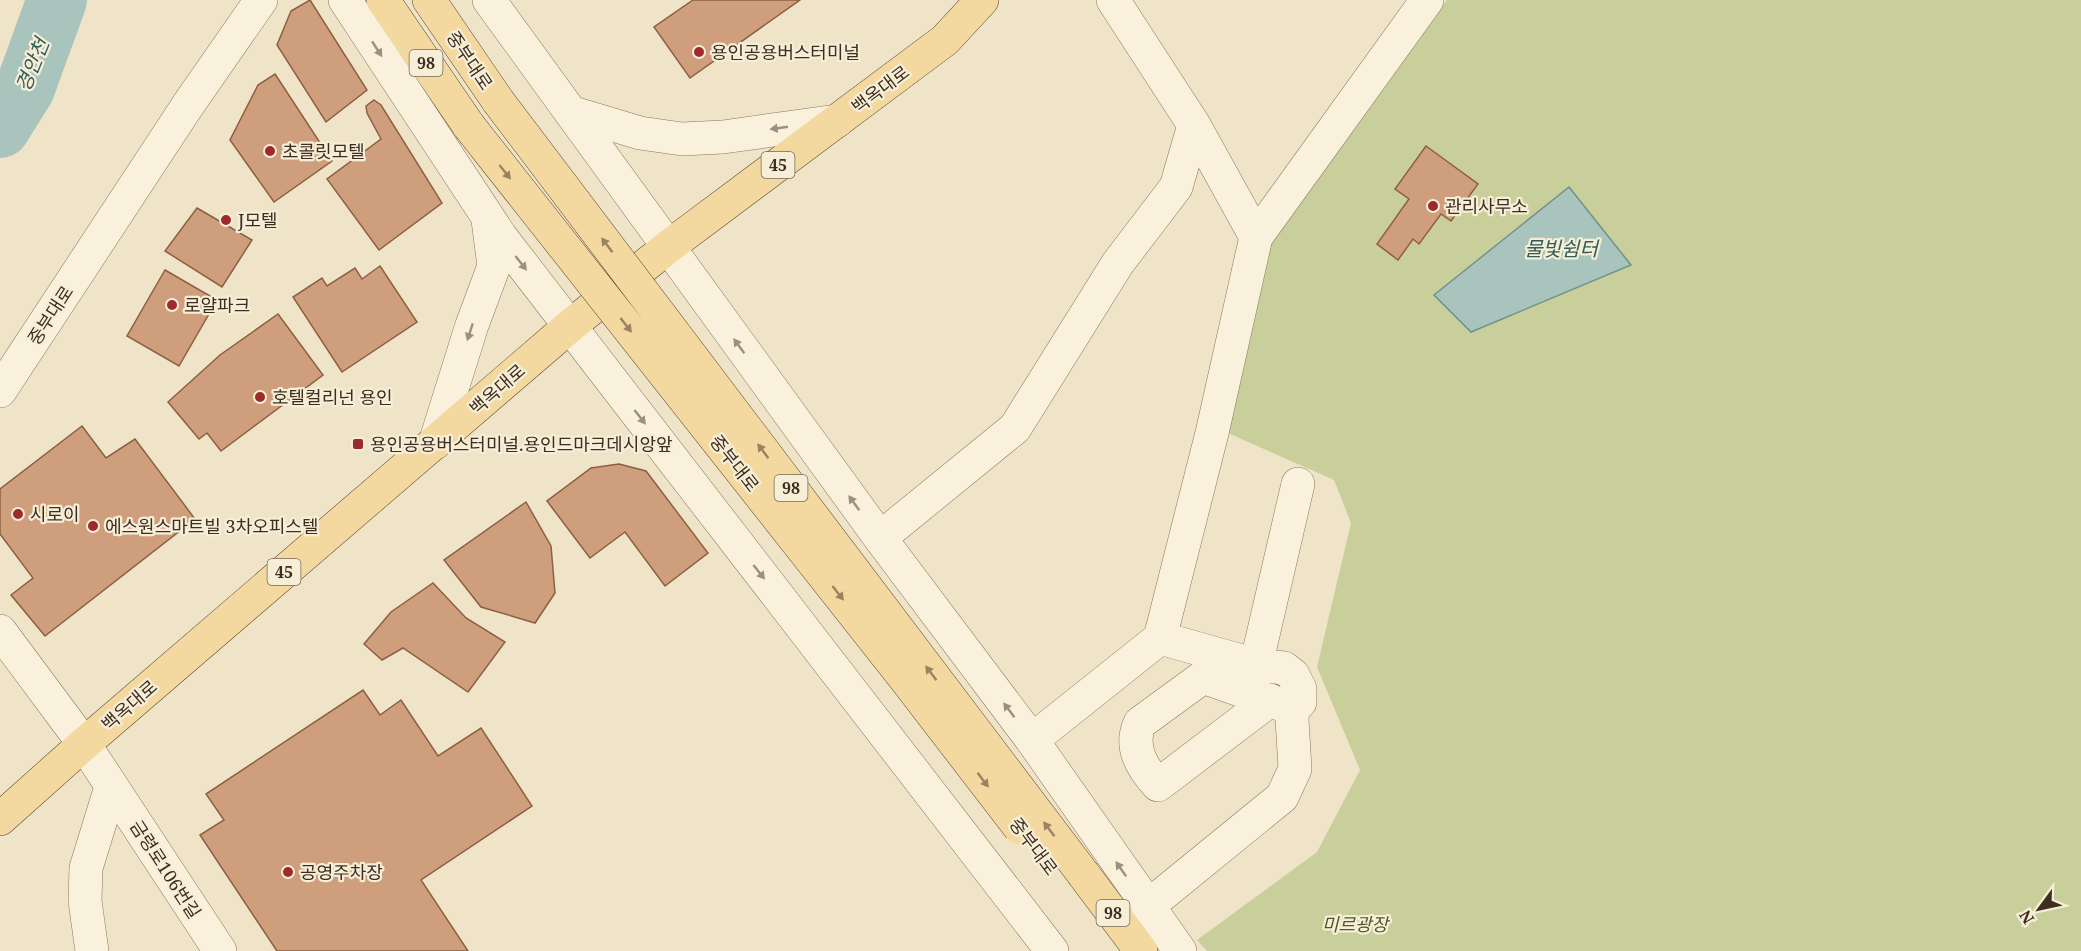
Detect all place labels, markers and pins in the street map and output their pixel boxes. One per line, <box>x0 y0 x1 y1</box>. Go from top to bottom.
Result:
place label: 용인공용버스터미널 <box>711 40 860 64</box>
marker: 용인공용버스터미널 <box>692 45 706 59</box>
place label: 초콜릿모텔 <box>282 139 365 163</box>
marker: 초콜릿모텔 <box>263 144 277 158</box>
place label: 관리사무소 <box>1445 194 1528 218</box>
marker: 관리사무소 <box>1426 199 1440 213</box>
place label: J모텔 <box>237 208 278 232</box>
marker: J모텔 <box>219 213 233 227</box>
place label: 로얄파크 <box>184 293 250 317</box>
marker: 로얄파크 <box>165 298 179 312</box>
place label: 호텔컬리넌 용인 <box>272 385 393 409</box>
marker: 호텔컬리넌 용인 <box>253 390 267 404</box>
place label: 용인공용버스터미널.용인드마크데시앙앞 <box>370 432 673 456</box>
marker: 용인공용버스터미널.용인드마크데시앙앞 <box>351 437 365 451</box>
place label: 시로이 <box>30 502 80 526</box>
marker: 시로이 <box>11 507 25 521</box>
place label: 에스원스마트빌 3차오피스텔 <box>105 514 318 538</box>
marker: 에스원스마트빌 3차오피스텔 <box>86 519 100 533</box>
place label: 공영주차장 <box>300 860 383 884</box>
marker: 공영주차장 <box>281 865 295 879</box>

